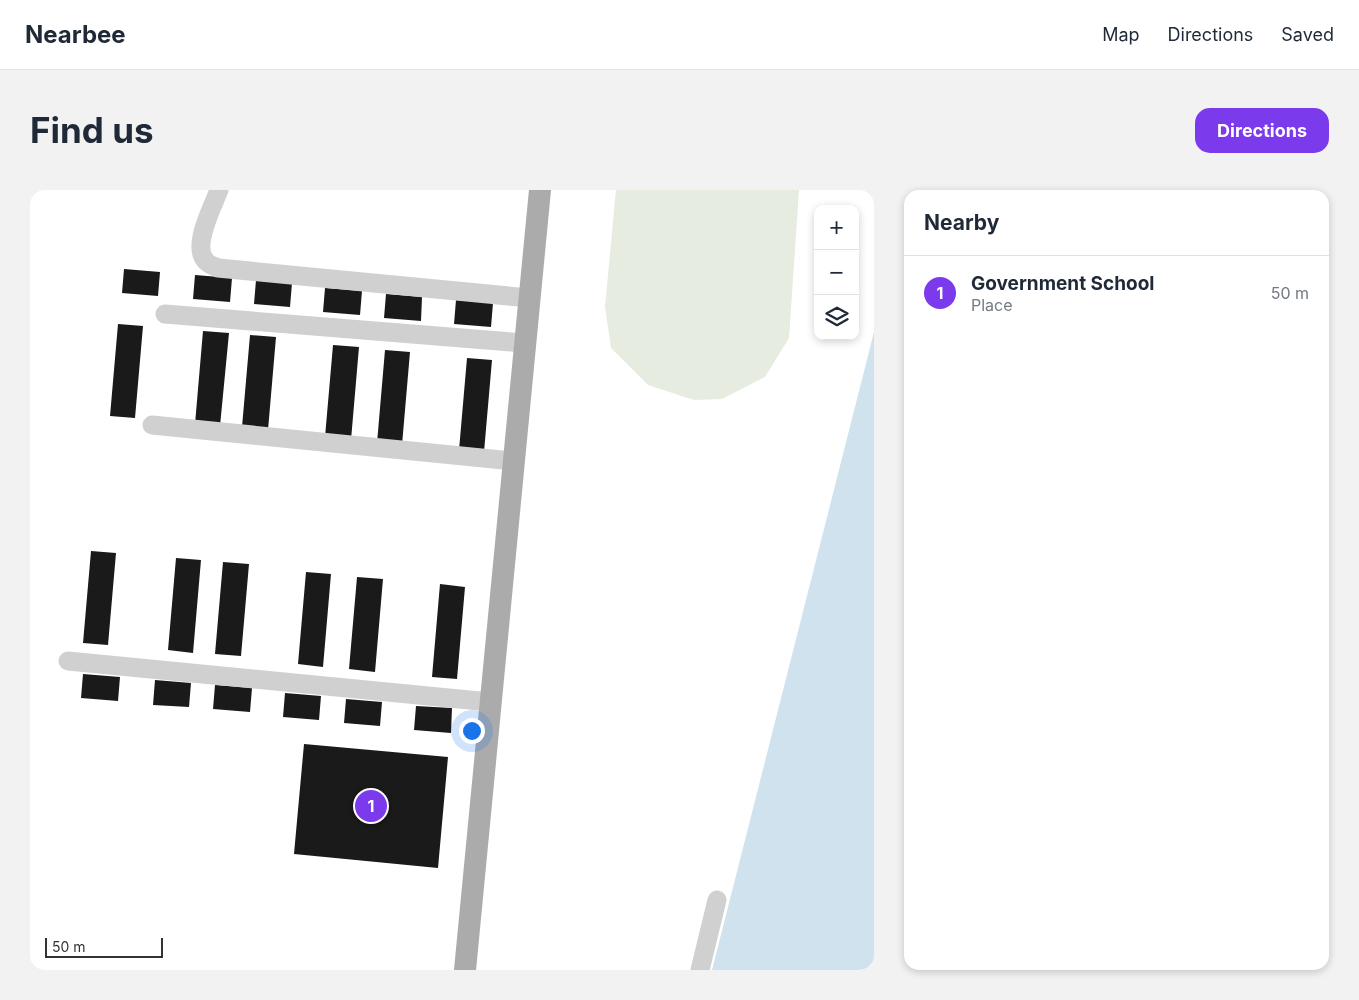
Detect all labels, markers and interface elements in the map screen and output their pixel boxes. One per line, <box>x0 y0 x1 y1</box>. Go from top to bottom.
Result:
text: Nearbee <box>25 20 126 49</box>
text: Map <box>1102 24 1140 45</box>
text: Directions <box>1168 24 1253 45</box>
text: Saved <box>1281 24 1334 45</box>
button: Directions <box>1195 108 1329 153</box>
text: Find us <box>30 109 154 151</box>
map controls <box>814 205 859 340</box>
button: + <box>814 205 859 250</box>
text: Nearby <box>924 210 999 235</box>
button: − <box>814 250 859 295</box>
text: Government School <box>971 272 1155 295</box>
text: 1 <box>937 283 943 303</box>
text: 50 m <box>1271 283 1309 303</box>
button: layers <box>814 295 859 340</box>
text: Place <box>971 295 1013 315</box>
your location <box>459 718 485 744</box>
pin: 1 <box>355 787 387 825</box>
scale bar <box>45 935 162 958</box>
text: 50 m <box>52 938 86 955</box>

